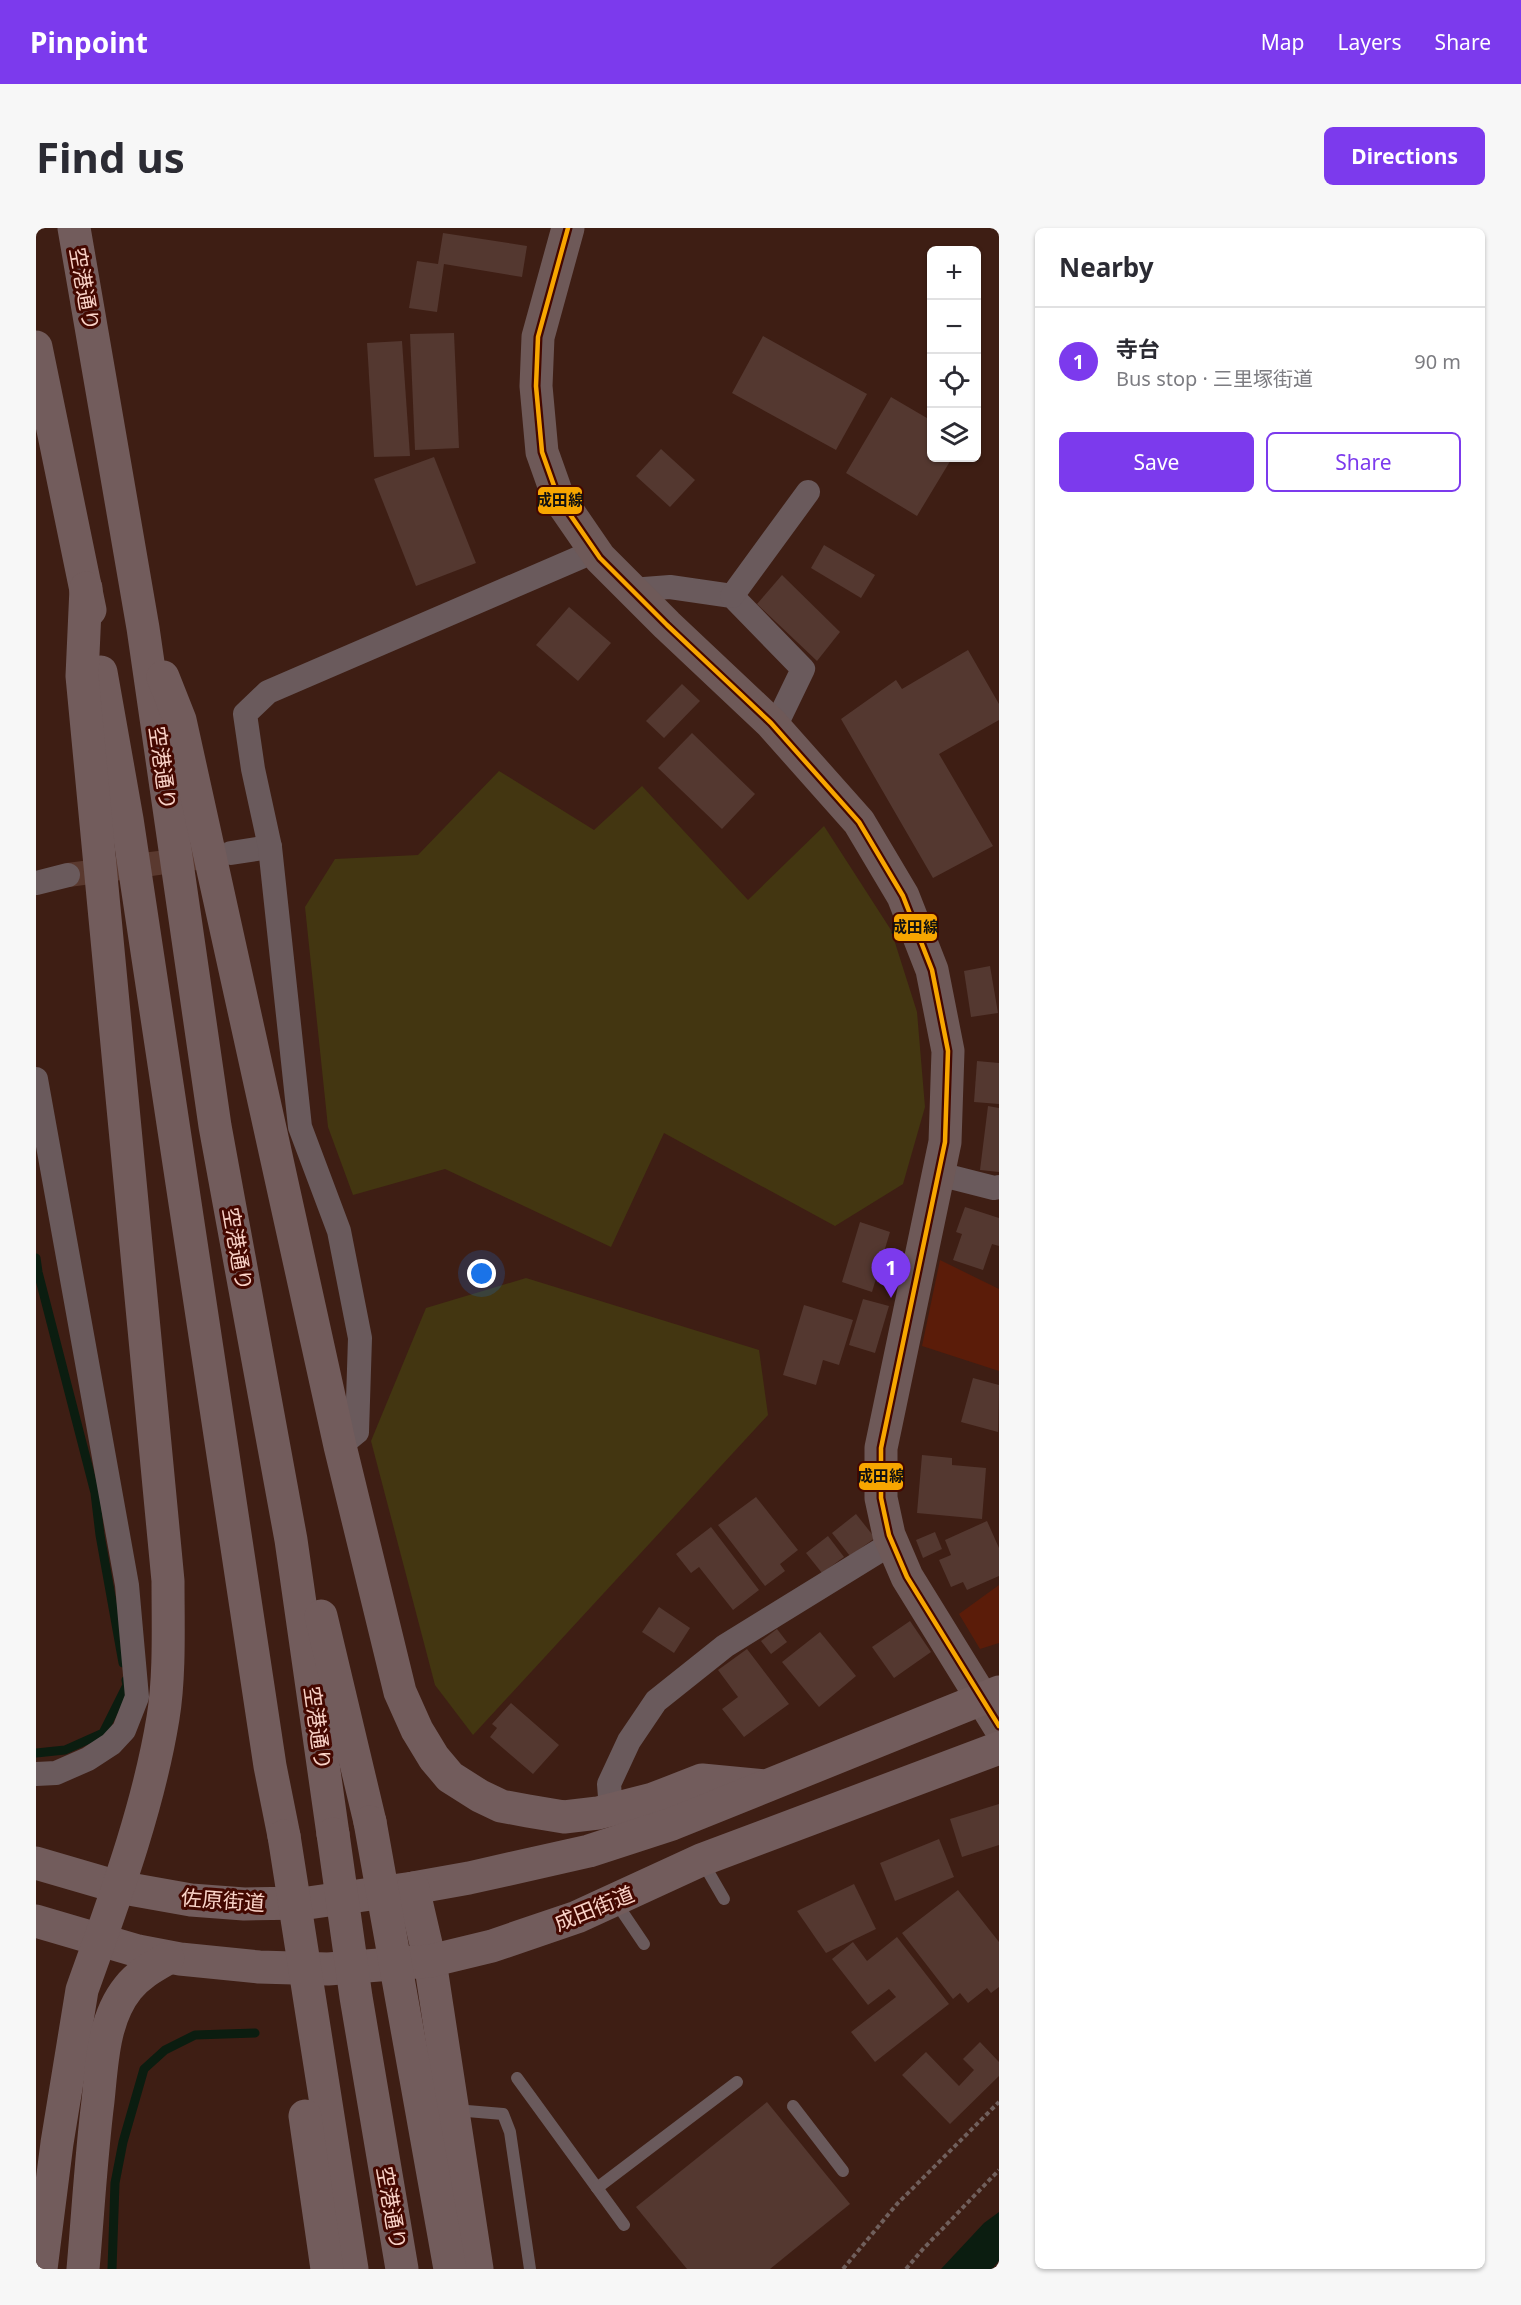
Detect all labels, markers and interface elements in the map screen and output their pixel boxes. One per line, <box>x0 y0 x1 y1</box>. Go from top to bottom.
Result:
text: Pinpoint <box>30 23 148 61</box>
text: Map <box>1261 28 1305 56</box>
text: Layers <box>1338 28 1402 56</box>
text: Share <box>1435 28 1491 56</box>
button: Directions <box>1324 127 1485 185</box>
text: Find us <box>36 128 185 185</box>
street label: 空港通り <box>64 245 106 333</box>
map controls <box>927 246 981 462</box>
button: + <box>927 246 981 300</box>
text: Nearby <box>1059 249 1154 285</box>
button: − <box>927 300 981 354</box>
text: 寺台 <box>1116 333 1160 363</box>
text: 1 <box>1073 348 1084 375</box>
text: 90 m <box>1414 348 1461 375</box>
button: locate <box>927 354 981 408</box>
text: Bus stop · 三里塚街道 <box>1116 365 1313 392</box>
button: layers <box>927 408 981 462</box>
button: Save <box>1059 432 1254 492</box>
button: Share <box>1266 432 1461 492</box>
line badge: 成田線 <box>537 486 583 515</box>
text: 成田線 <box>536 489 584 511</box>
street label: 空港通り <box>143 724 183 812</box>
line badge: 成田線 <box>893 913 938 942</box>
text: 成田線 <box>891 916 939 938</box>
street label: 空港通り <box>217 1205 259 1293</box>
pin: 1 <box>872 1248 910 1298</box>
your location <box>467 1259 496 1288</box>
line badge: 成田線 <box>858 1462 904 1491</box>
text: 成田線 <box>857 1465 905 1487</box>
street label: 空港通り <box>298 1684 338 1772</box>
street label: 成田街道 <box>550 1879 638 1937</box>
street label: 佐原街道 <box>180 1883 266 1917</box>
street label: 空港通り <box>371 2164 413 2252</box>

